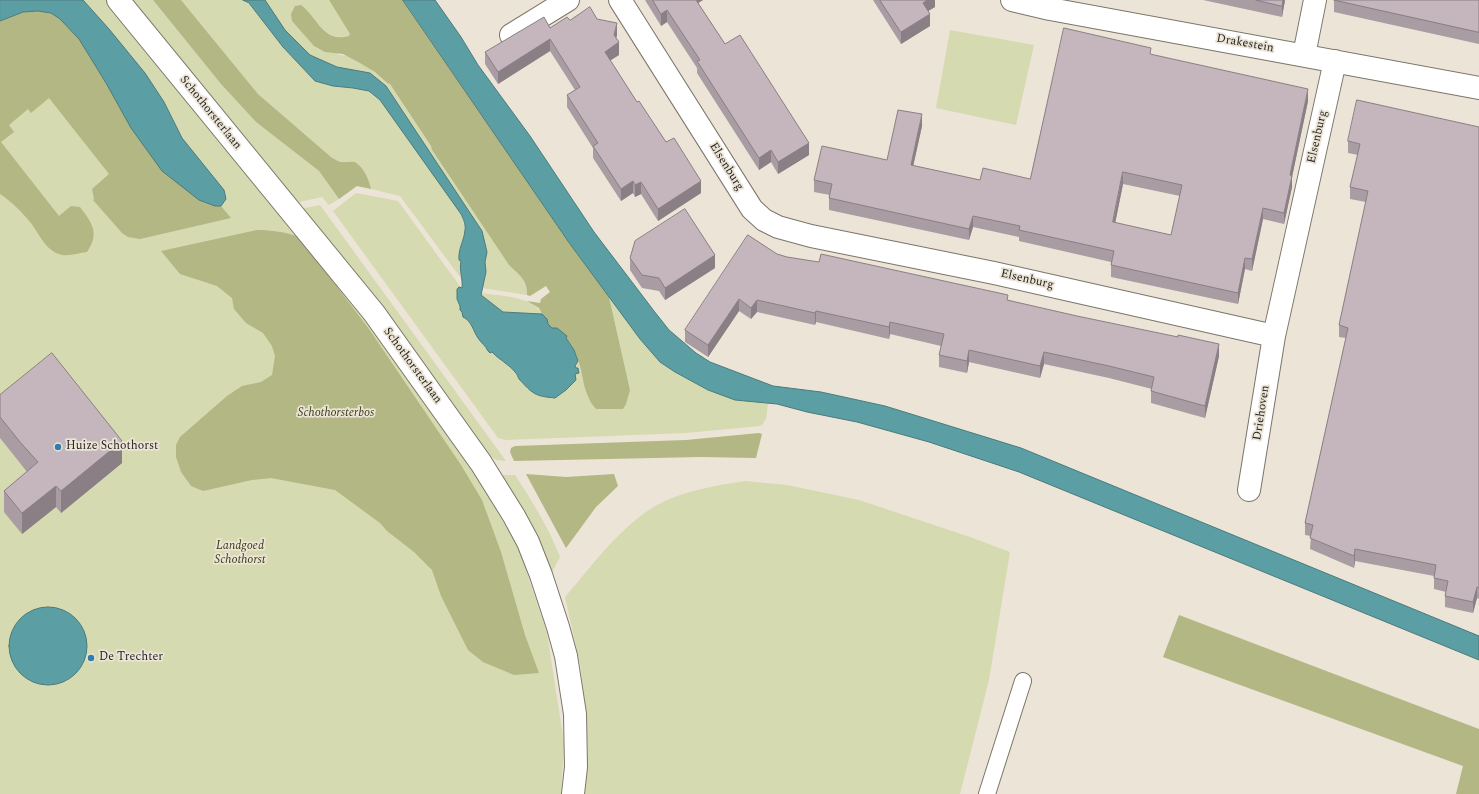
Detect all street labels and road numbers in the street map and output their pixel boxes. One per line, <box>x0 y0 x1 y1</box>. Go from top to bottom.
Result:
street label: Drakestein <box>1215 32 1275 56</box>
street label: Schothorsterlaan <box>176 73 244 153</box>
street label: Elsenburg <box>1305 109 1331 165</box>
street label: Elsenburg <box>706 140 746 194</box>
street label: Elsenburg <box>999 267 1055 293</box>
street label: Schothorsterlaan <box>380 325 444 407</box>
street label: Driehoven <box>1251 384 1273 442</box>

